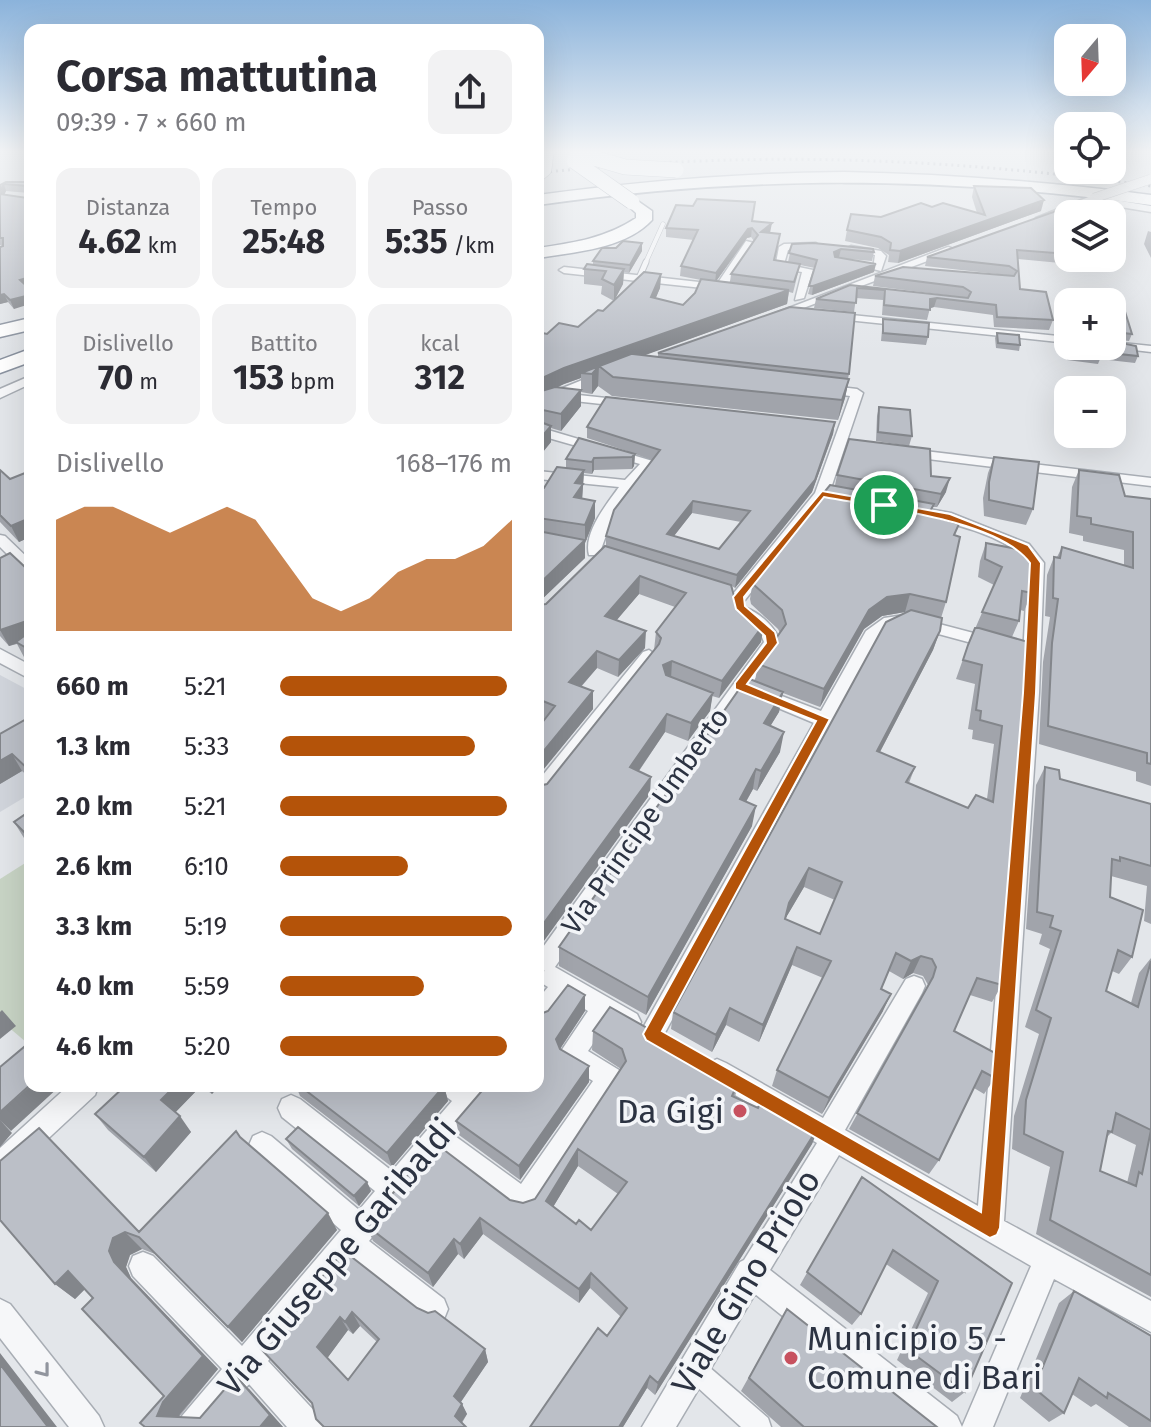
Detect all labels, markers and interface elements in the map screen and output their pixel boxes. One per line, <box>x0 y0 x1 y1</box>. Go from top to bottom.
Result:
north arrow <box>1054 24 1126 96</box>
map controls <box>1054 24 1126 448</box>
text: Corsa mattutina <box>56 50 378 103</box>
button: share <box>428 50 512 134</box>
text: 09:39 · 7 × 660 m <box>56 107 246 138</box>
button: locate <box>1054 112 1126 184</box>
text: Distanza <box>86 194 170 221</box>
text: Tempo <box>251 194 317 221</box>
text: Passo <box>412 194 468 221</box>
button: layers <box>1054 200 1126 272</box>
text: 4.62 <box>78 221 142 262</box>
text: 25:48 <box>243 221 325 262</box>
text: 5:35 <box>385 221 448 262</box>
text: km <box>142 232 178 259</box>
text: /km <box>448 232 495 259</box>
button: + <box>1054 288 1126 360</box>
text: Dislivello <box>82 330 174 357</box>
text: Battito <box>250 330 318 357</box>
text: kcal <box>420 330 460 357</box>
text: 70 <box>98 357 133 398</box>
text: 153 <box>233 357 284 398</box>
text: 312 <box>415 357 465 398</box>
text: m <box>133 368 158 395</box>
text: bpm <box>284 368 335 395</box>
button: − <box>1054 376 1126 448</box>
text: Dislivello <box>56 448 164 479</box>
text: 168–176 m <box>396 448 512 479</box>
pin <box>850 471 918 539</box>
icon: arrive <box>862 483 906 527</box>
text: 660 m <box>56 671 129 702</box>
text: 5:21 <box>184 671 227 702</box>
street label: Via Principe Umberto <box>554 701 736 941</box>
text: 1.3 km <box>56 731 131 762</box>
text: 5:33 <box>184 731 229 762</box>
text: 2.0 km <box>56 791 133 822</box>
text: 5:21 <box>184 791 227 822</box>
text: 2.6 km <box>56 851 133 882</box>
text: 6:10 <box>184 851 229 882</box>
text: 3.3 km <box>56 911 132 942</box>
text: 5:19 <box>184 911 227 942</box>
text: 4.0 km <box>56 971 134 1002</box>
text: 5:59 <box>184 971 230 1002</box>
text: 4.6 km <box>56 1031 134 1062</box>
text: 5:20 <box>184 1031 231 1062</box>
place label: Da Gigi <box>617 1091 724 1132</box>
marker: Da Gigi <box>731 1102 749 1120</box>
street label: Via Giuseppe Garibaldi <box>209 1110 465 1404</box>
street label: Viale Gino Priolo <box>663 1162 829 1402</box>
place label: Municipio 5 - Comune di Bari <box>807 1318 1042 1398</box>
marker: Municipio 5 - Comune di Bari <box>782 1349 800 1367</box>
one-way arrow <box>34 1362 48 1376</box>

